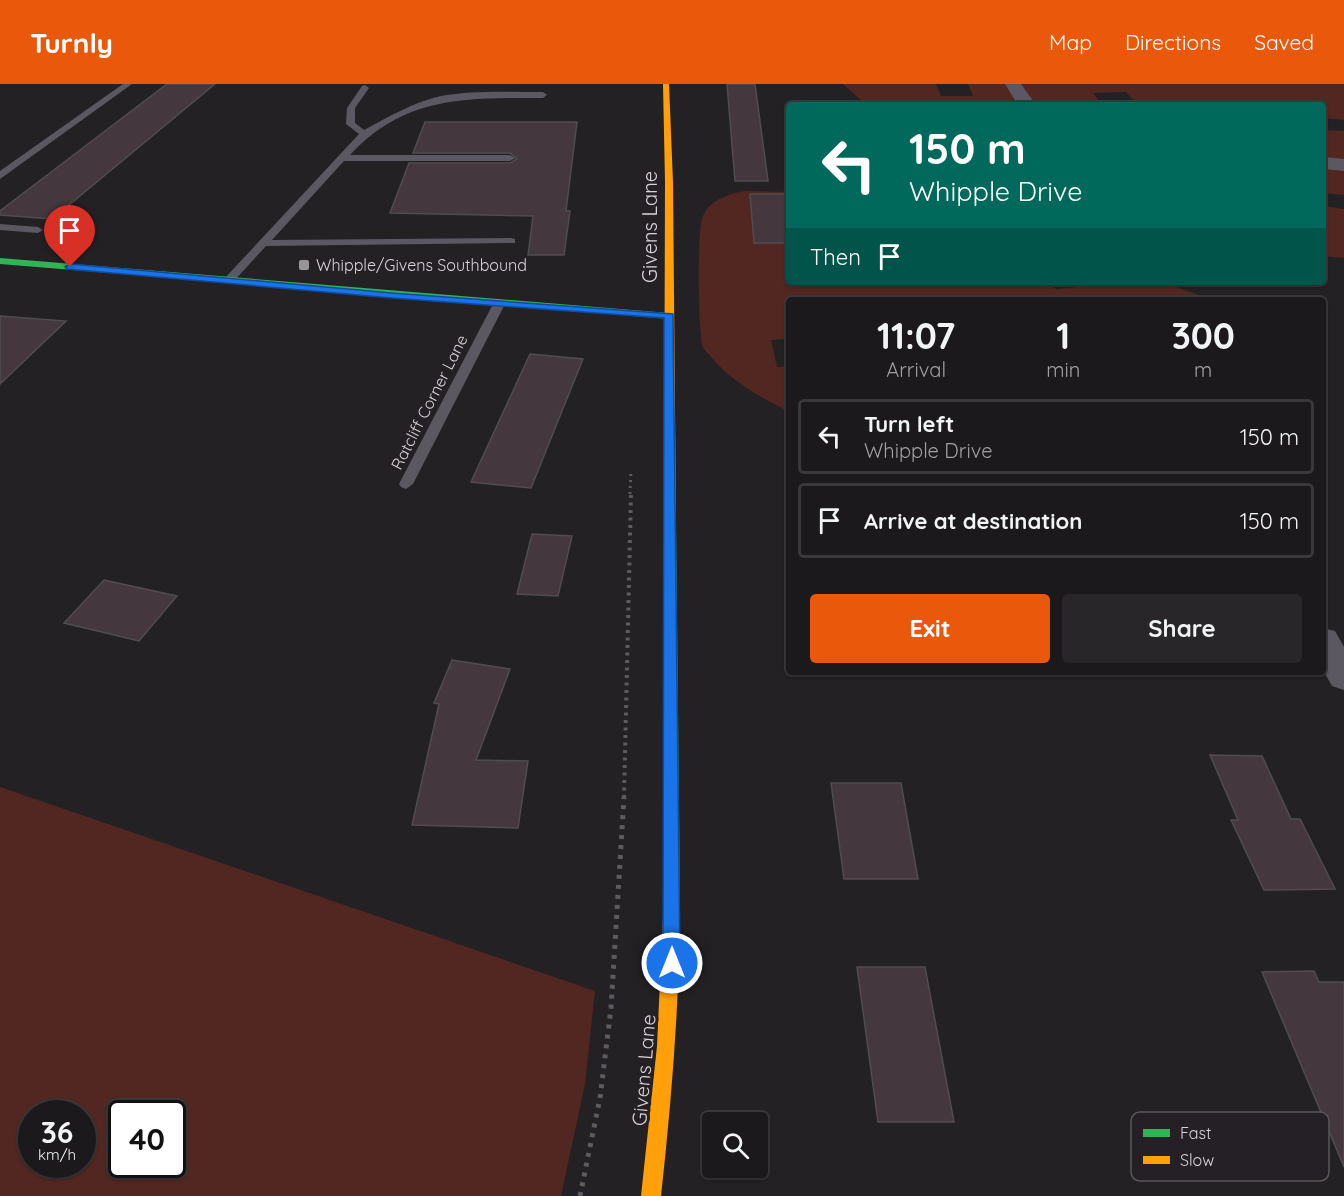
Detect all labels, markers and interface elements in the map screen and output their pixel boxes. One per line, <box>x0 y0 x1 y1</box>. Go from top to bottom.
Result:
text: Turnly <box>30 25 113 60</box>
text: Map <box>1049 29 1092 55</box>
text: Directions <box>1125 29 1221 55</box>
text: Saved <box>1254 29 1314 55</box>
text: 150 m <box>909 122 1026 175</box>
icon: left <box>810 126 888 204</box>
street label: Givens Lane <box>637 171 662 283</box>
text: Whipple Drive <box>909 174 1082 208</box>
pin <box>44 205 95 267</box>
icon: arrive <box>53 214 86 247</box>
icon: arrive <box>873 240 906 273</box>
text: Then <box>810 243 861 271</box>
place label: Whipple/Givens Southbound <box>316 255 527 275</box>
marker: Whipple/Givens Southbound <box>297 258 311 272</box>
text: 11:07 <box>877 313 955 358</box>
text: 1 <box>1056 313 1070 358</box>
text: 300 <box>1171 313 1235 358</box>
street label: Ratcliff Corner Lane <box>386 331 472 473</box>
text: Arrival <box>886 357 946 382</box>
text: min <box>1046 357 1080 382</box>
text: m <box>1194 357 1212 382</box>
text: Turn left <box>864 410 954 438</box>
icon: left <box>813 420 846 453</box>
text: 150 m <box>1240 423 1299 451</box>
text: Whipple Drive <box>864 438 993 463</box>
icon: arrive <box>813 504 846 537</box>
text: Arrive at destination <box>864 507 1082 535</box>
text: 150 m <box>1240 507 1299 535</box>
button: Exit <box>810 594 1050 663</box>
button: Share <box>1062 594 1302 663</box>
position arrow <box>640 931 704 995</box>
street label: Givens Lane <box>626 1013 661 1127</box>
speed limit sign: 40 <box>108 1100 186 1178</box>
map controls <box>702 1112 768 1178</box>
button: search <box>702 1112 768 1178</box>
legend <box>1131 1112 1329 1181</box>
text: 36 <box>41 1113 73 1151</box>
text: Fast <box>1180 1123 1211 1143</box>
text: km/h <box>38 1145 76 1164</box>
text: Slow <box>1180 1150 1214 1170</box>

